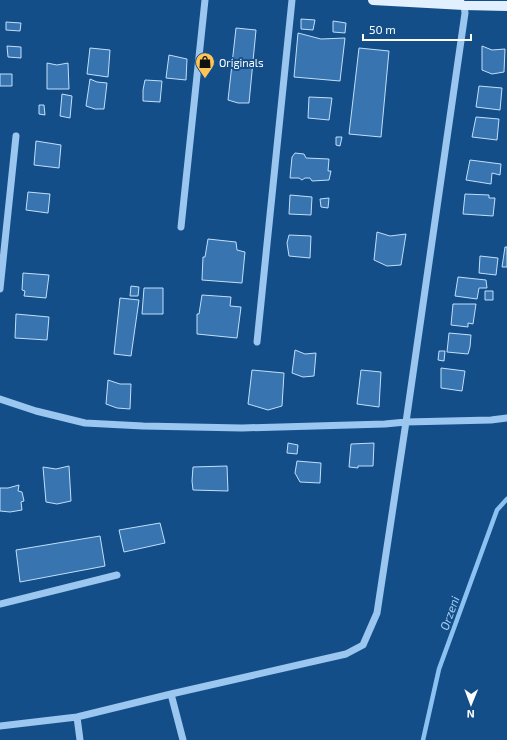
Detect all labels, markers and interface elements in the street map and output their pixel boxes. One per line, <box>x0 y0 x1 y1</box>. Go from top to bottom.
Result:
scale bar <box>363 16 471 42</box>
text: 50 m <box>369 22 396 36</box>
shop icon: Originals <box>194 51 216 79</box>
place label: Originals <box>219 56 264 69</box>
water label: Orzeni <box>436 594 462 632</box>
north arrow <box>451 684 491 724</box>
text: N <box>467 708 475 721</box>

